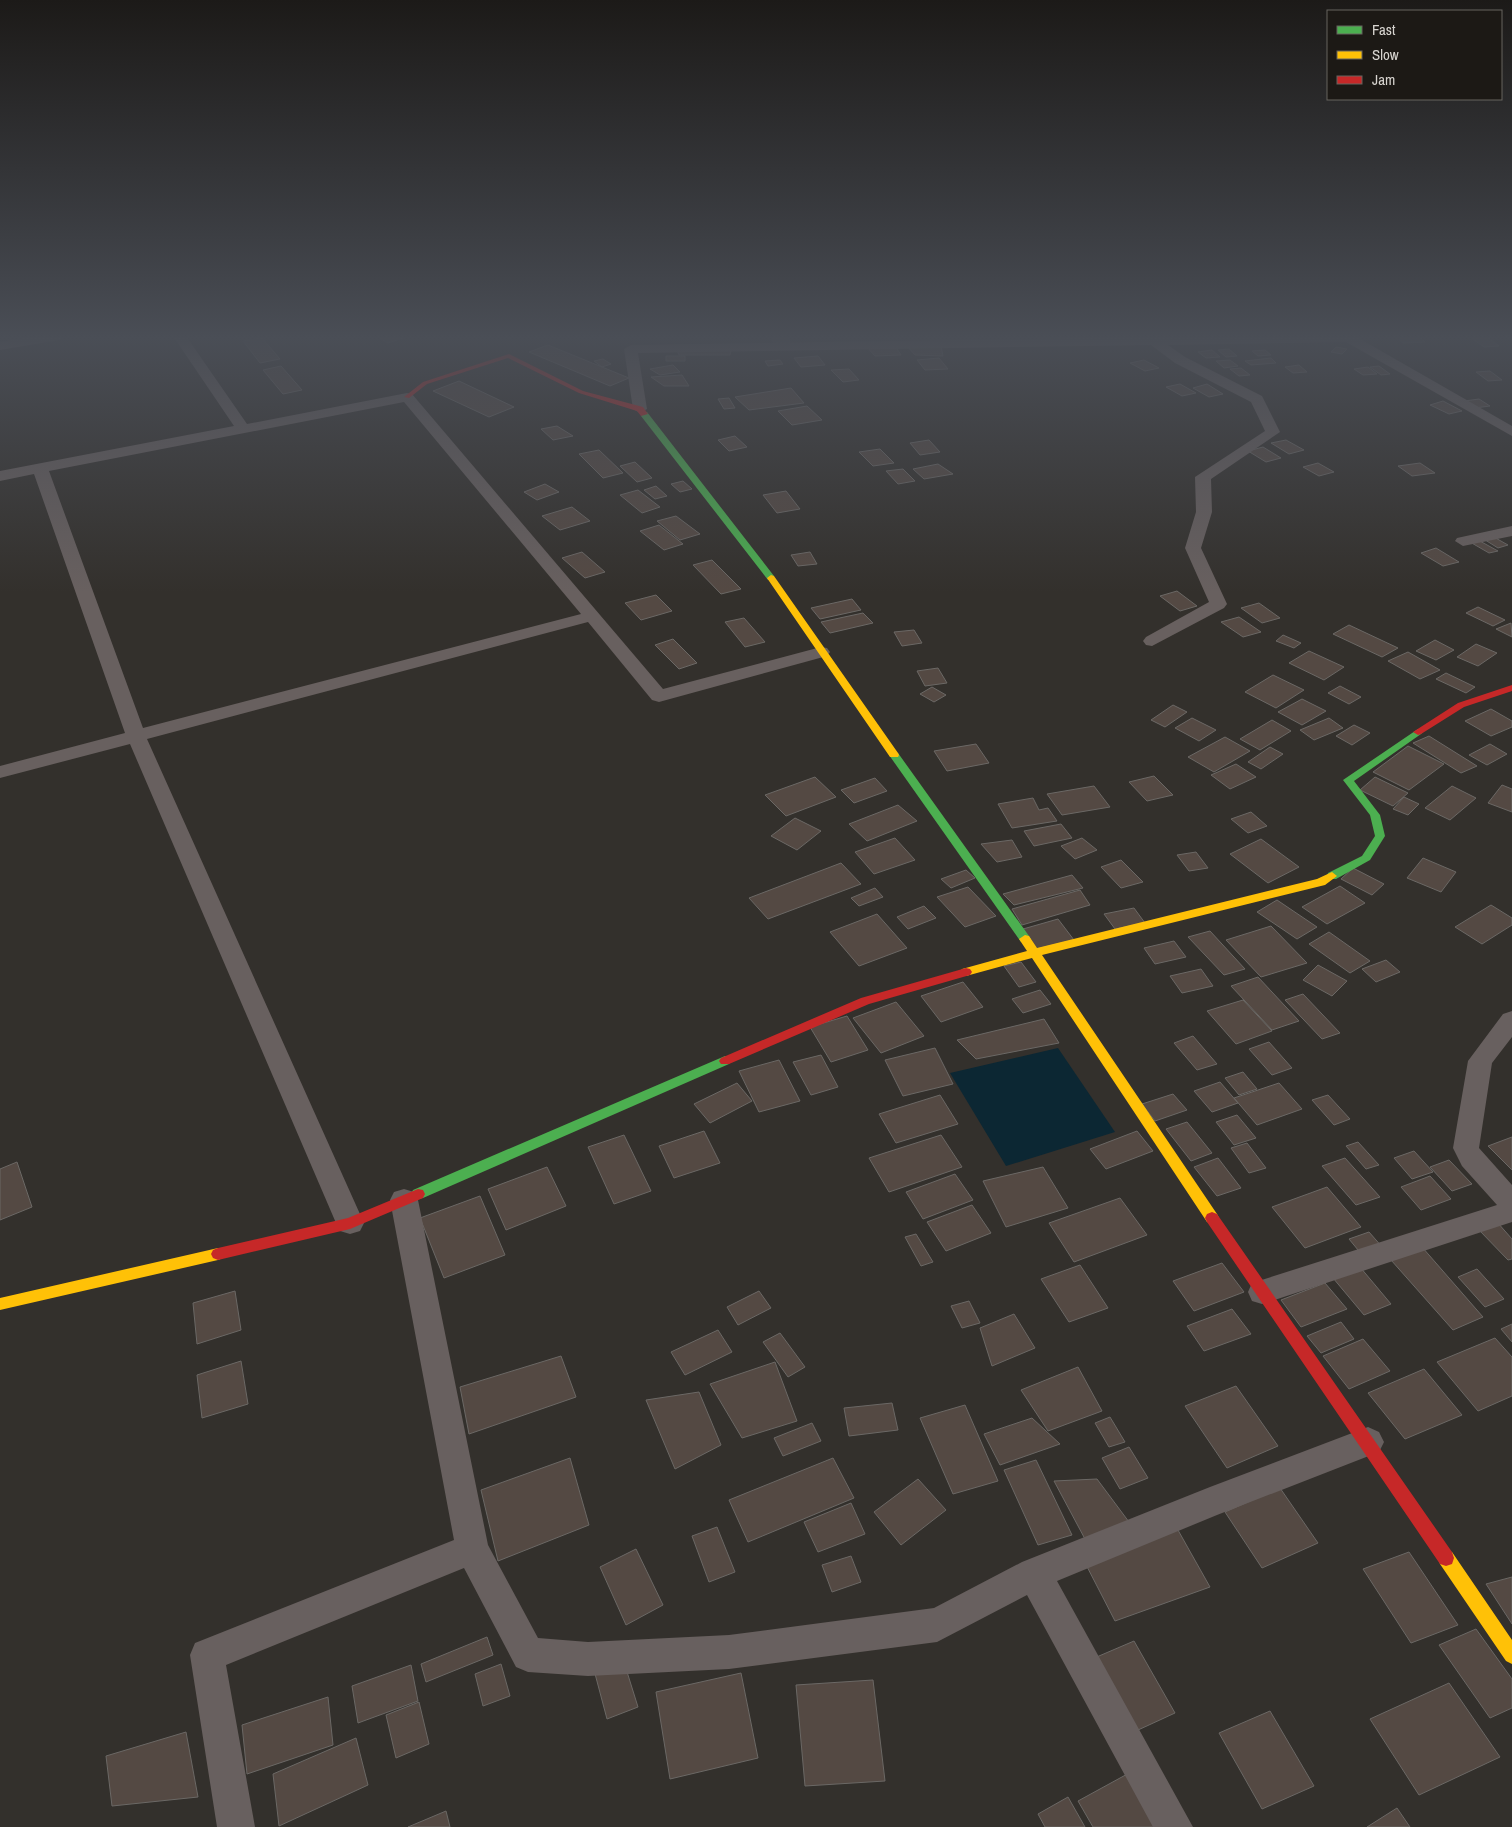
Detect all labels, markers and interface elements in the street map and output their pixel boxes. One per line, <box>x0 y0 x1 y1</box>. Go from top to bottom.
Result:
legend <box>1327 10 1502 100</box>
text: Fast <box>1372 19 1396 40</box>
text: Slow <box>1372 44 1399 65</box>
text: Jam <box>1372 69 1395 90</box>

